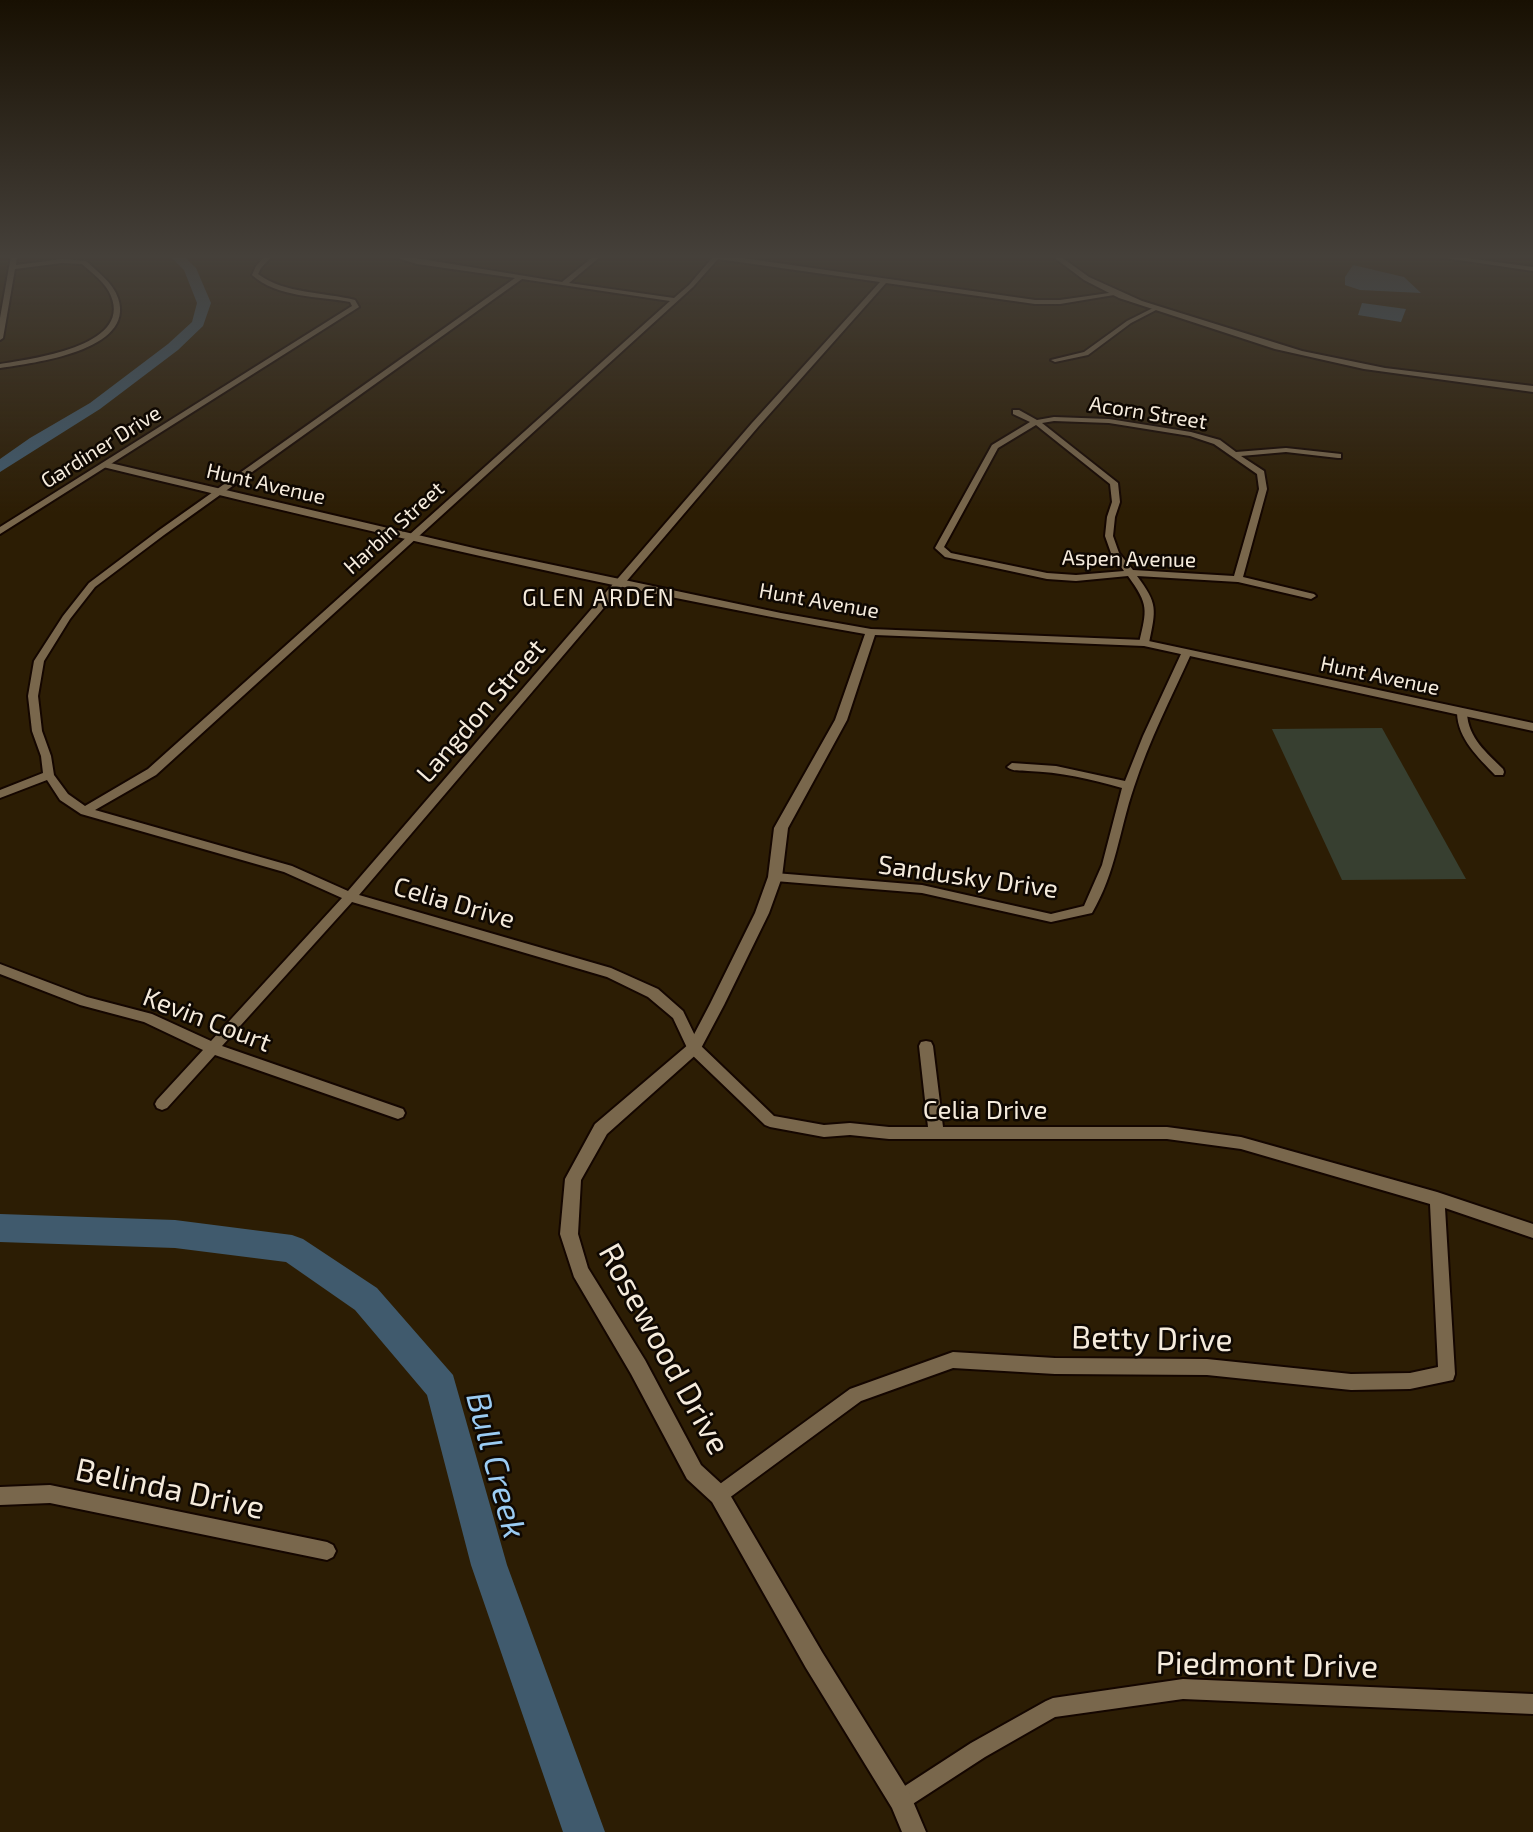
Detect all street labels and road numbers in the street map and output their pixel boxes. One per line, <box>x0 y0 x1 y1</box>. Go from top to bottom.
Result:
street label: Acorn Street <box>1087 391 1209 435</box>
street label: Gardiner Drive <box>36 400 166 494</box>
street label: Hunt Avenue <box>204 458 328 510</box>
street label: Harbin Street <box>339 476 449 580</box>
street label: Aspen Avenue <box>1062 545 1196 573</box>
street label: Hunt Avenue <box>757 578 881 624</box>
street label: Langdon Street <box>410 633 552 789</box>
street label: Hunt Avenue <box>1318 651 1442 701</box>
street label: Sandusky Drive <box>876 849 1060 905</box>
street label: Celia Drive <box>390 871 518 935</box>
street label: Kevin Court <box>138 981 276 1059</box>
street label: Celia Drive <box>923 1094 1047 1126</box>
street label: Rosewood Drive <box>590 1237 738 1461</box>
street label: Betty Drive <box>1071 1318 1233 1360</box>
street label: Belinda Drive <box>72 1450 268 1528</box>
street label: Piedmont Drive <box>1155 1644 1379 1686</box>

